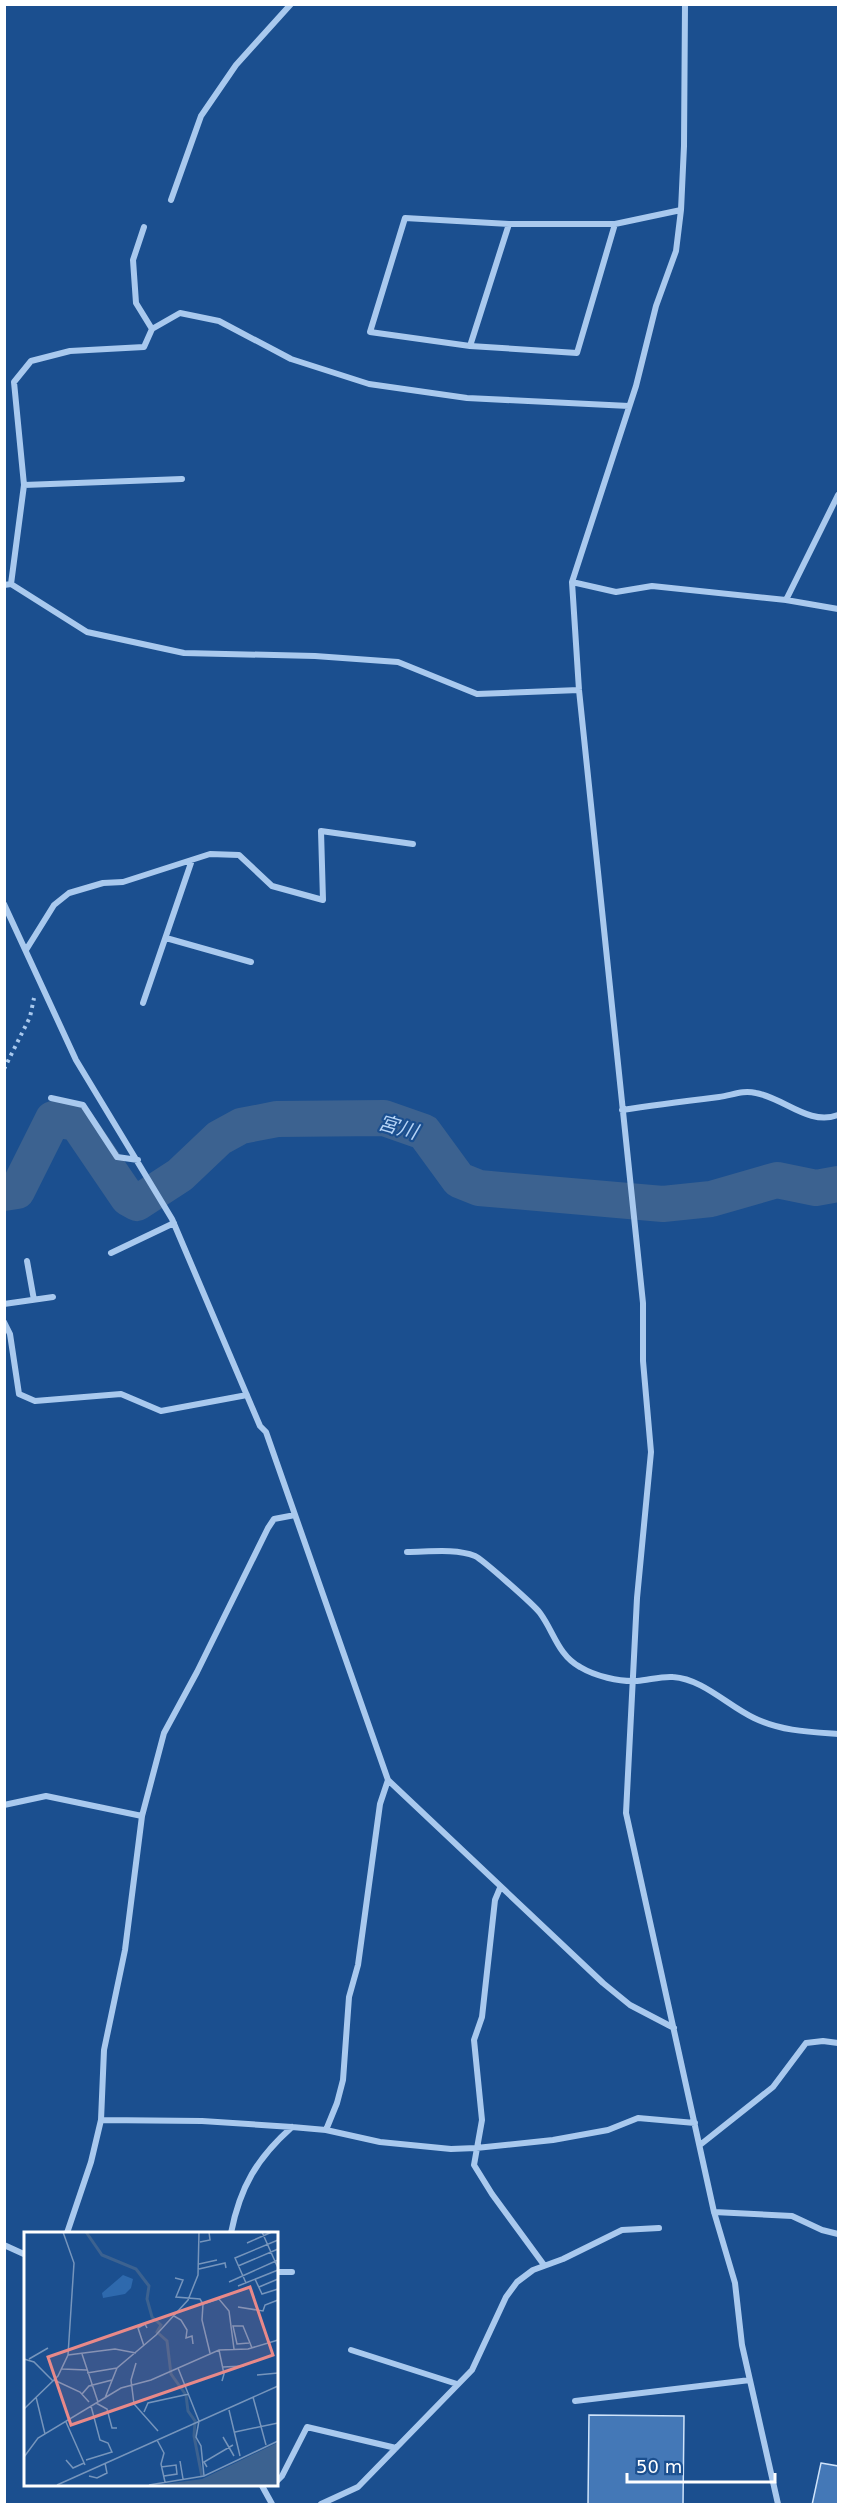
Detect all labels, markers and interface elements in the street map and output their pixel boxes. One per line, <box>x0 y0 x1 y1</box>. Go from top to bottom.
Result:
water label: 宮川 <box>375 1110 422 1145</box>
inset map <box>24 2232 278 2485</box>
scale bar <box>627 2446 776 2484</box>
text: 50 m <box>636 2456 682 2477</box>

